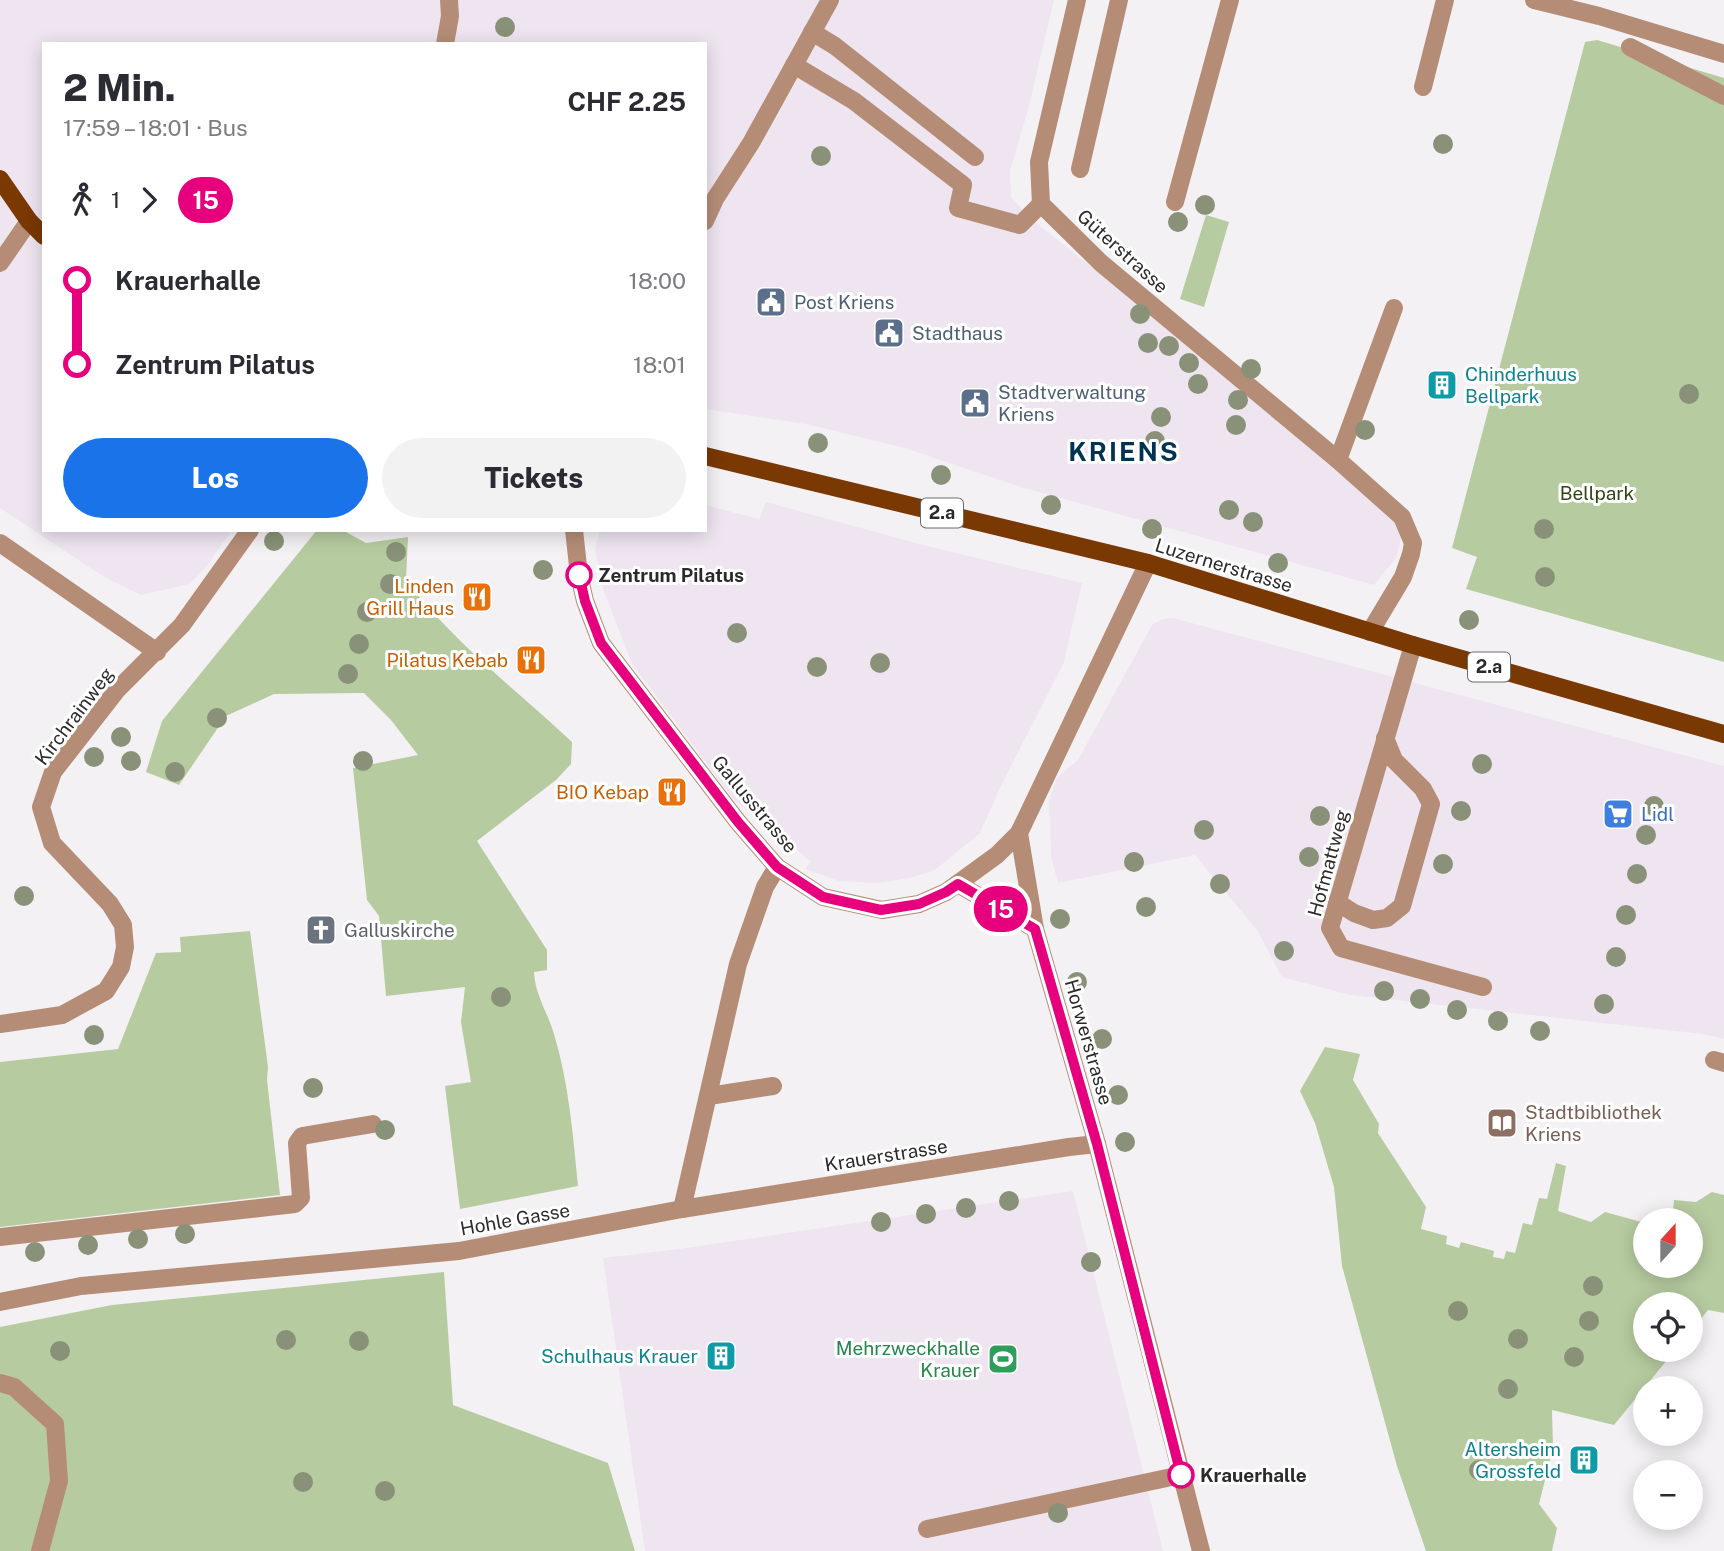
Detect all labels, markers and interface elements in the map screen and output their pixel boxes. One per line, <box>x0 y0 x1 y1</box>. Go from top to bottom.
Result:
text: 2 Min. <box>63 65 176 110</box>
text: CHF 2.25 <box>567 86 686 117</box>
text: 17:59 – 18:01 · Bus <box>63 114 248 141</box>
icon: walk <box>63 181 101 219</box>
icon: forward <box>130 181 168 219</box>
text: 1 <box>111 186 120 213</box>
text: 15 <box>192 186 219 214</box>
street label: Güterstrasse <box>1073 205 1173 297</box>
text: Krauerhalle <box>115 265 261 296</box>
text: 18:00 <box>629 267 686 294</box>
public building icon: Post Kriens <box>754 285 788 319</box>
place label: Post Kriens <box>794 291 894 313</box>
public building icon: Stadthaus <box>872 316 906 350</box>
place label: Stadthaus <box>912 322 1003 344</box>
text: Zentrum Pilatus <box>115 349 315 380</box>
text: 18:01 <box>633 351 686 378</box>
place label: Chinderhuus Bellpark <box>1465 363 1577 407</box>
building icon: Chinderhuus Bellpark <box>1425 368 1459 402</box>
place label: Stadtverwaltung Kriens <box>998 381 1146 425</box>
public building icon: Stadtverwaltung Kriens <box>958 386 992 420</box>
district label: KRIENS <box>1068 436 1180 467</box>
button: Los <box>63 438 368 518</box>
button: Tickets <box>382 438 686 518</box>
park label: Bellpark <box>1560 482 1635 504</box>
road number: 2.a <box>921 499 963 528</box>
street label: Luzernerstrasse <box>1153 534 1295 596</box>
marker: Zentrum Pilatus <box>566 562 592 588</box>
place label: Zentrum Pilatus <box>598 564 744 586</box>
place label: Linden Grill Haus <box>366 575 454 619</box>
restaurant icon: Linden Grill Haus <box>460 580 494 614</box>
restaurant icon: Pilatus Kebab <box>514 643 548 677</box>
place label: Pilatus Kebab <box>387 649 508 671</box>
road number: 2.a <box>1468 652 1510 682</box>
street label: Kirchrainweg <box>30 663 118 769</box>
street label: Gallusstrasse <box>708 751 802 857</box>
restaurant icon: BIO Kebap <box>655 775 689 809</box>
place label: BIO Kebap <box>556 781 649 803</box>
supermarket icon: Lidl <box>1601 797 1635 831</box>
place label: Lidl <box>1641 803 1674 825</box>
street label: Hofmattweg <box>1303 807 1353 919</box>
line badge: 15 <box>970 886 1032 932</box>
text: 15 <box>988 895 1014 923</box>
church icon: Galluskirche <box>304 913 338 947</box>
place label: Galluskirche <box>344 919 455 941</box>
street label: Horwerstrasse <box>1061 977 1117 1107</box>
place label: Stadtbibliothek Kriens <box>1525 1101 1662 1145</box>
library icon: Stadtbibliothek Kriens <box>1485 1106 1519 1140</box>
street label: Krauerstrasse <box>823 1134 949 1176</box>
street label: Hohle Gasse <box>458 1199 572 1239</box>
north arrow <box>1633 1208 1703 1278</box>
map controls <box>1633 1208 1703 1530</box>
button: locate <box>1633 1292 1703 1362</box>
place label: Mehrzweckhalle Krauer <box>836 1337 980 1381</box>
building icon: Schulhaus Krauer <box>704 1339 738 1373</box>
sports icon: Mehrzweckhalle Krauer <box>986 1342 1020 1376</box>
place label: Schulhaus Krauer <box>541 1345 698 1367</box>
button: + <box>1633 1376 1703 1446</box>
place label: Altersheim Grossfeld <box>1465 1438 1561 1482</box>
building icon: Altersheim Grossfeld <box>1567 1443 1601 1477</box>
button: − <box>1633 1460 1703 1530</box>
marker: Krauerhalle <box>1168 1462 1194 1488</box>
place label: Krauerhalle <box>1200 1464 1307 1486</box>

